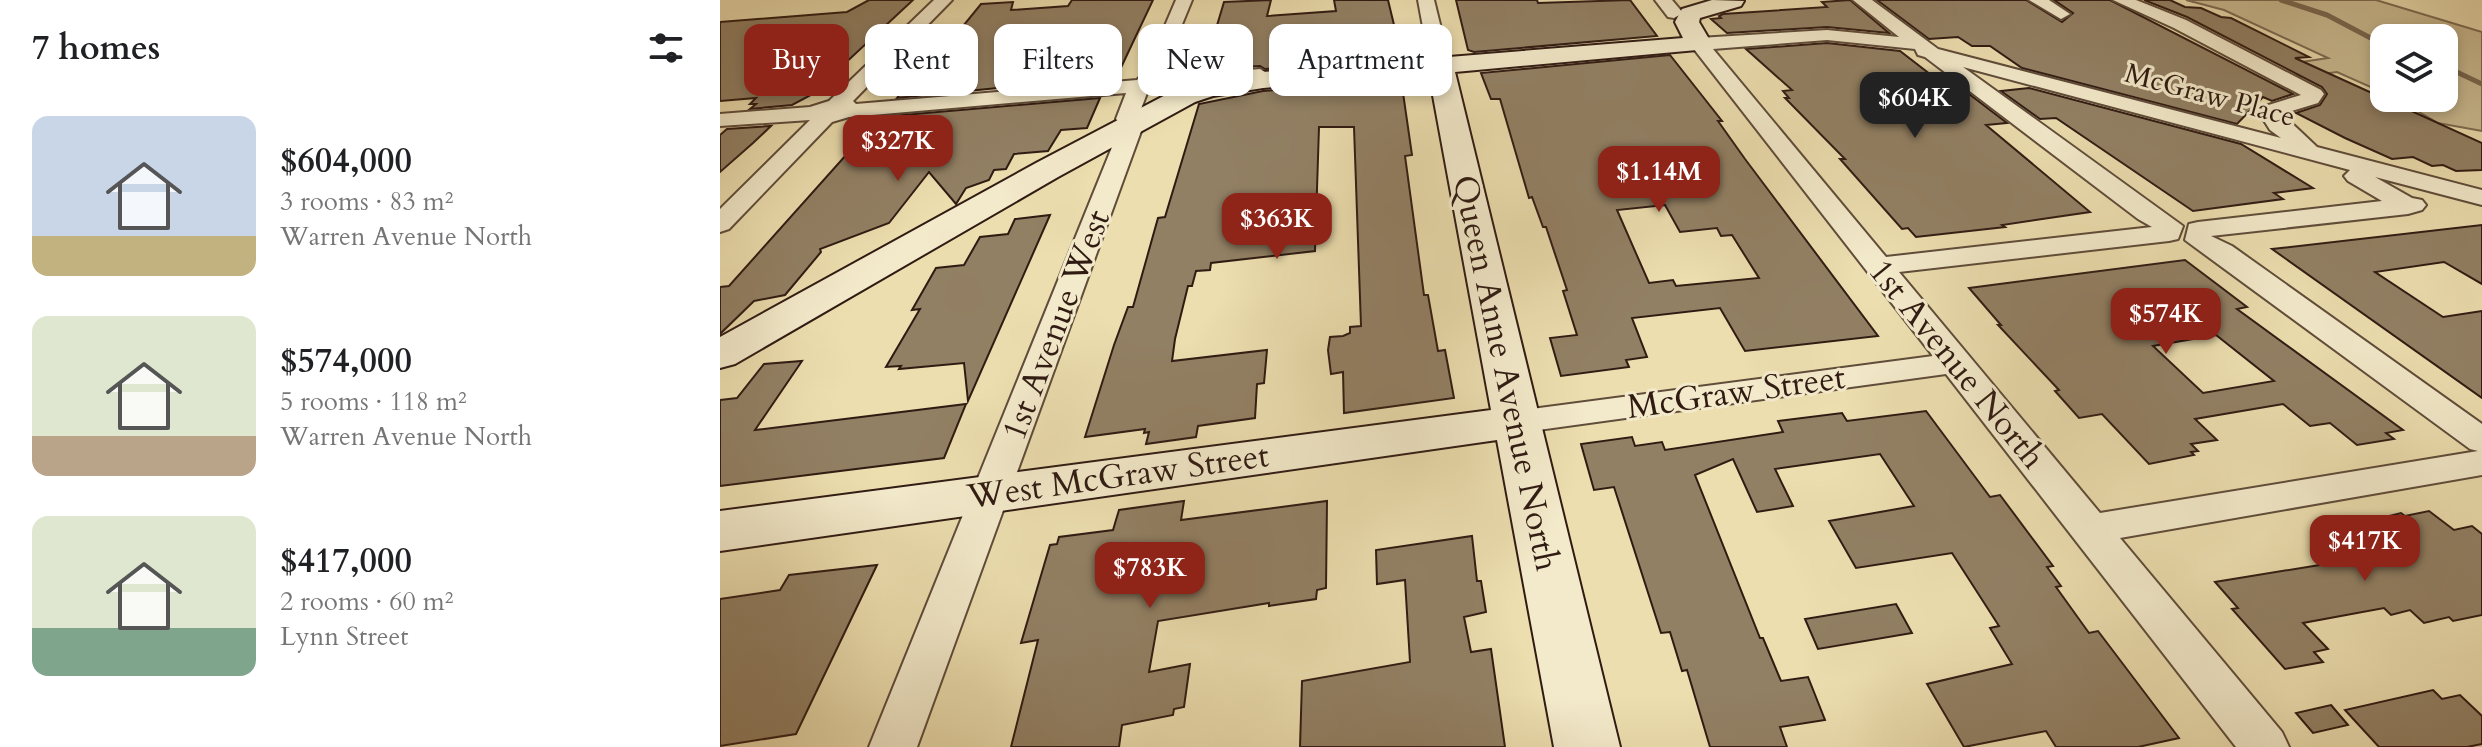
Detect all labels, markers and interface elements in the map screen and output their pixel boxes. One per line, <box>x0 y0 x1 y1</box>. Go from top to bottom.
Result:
chip: Buy <box>744 24 849 96</box>
chip: Rent <box>865 24 978 96</box>
chip: Filters <box>994 24 1122 96</box>
chip: New <box>1138 24 1253 96</box>
chip: Apartment <box>1269 24 1452 96</box>
map controls <box>2370 24 2458 112</box>
button: layers <box>2370 24 2458 112</box>
text: 7 homes <box>32 25 160 71</box>
icon: filters <box>644 26 688 70</box>
street label: McGraw Place <box>2121 54 2299 136</box>
pin: $604K <box>1859 72 1971 140</box>
text: $604K <box>1878 80 1952 115</box>
pin: $327K <box>842 115 954 183</box>
text: $327K <box>861 123 935 158</box>
text: $604,000 <box>280 138 412 184</box>
pin: $1.14M <box>1594 146 1724 214</box>
icon: home <box>96 148 192 244</box>
text: $1.14M <box>1616 154 1702 189</box>
street label: Queen Anne Avenue North <box>1442 171 1570 575</box>
text: 3 rooms · 83 m² <box>280 184 453 219</box>
pin: $363K <box>1221 193 1333 261</box>
text: $363K <box>1240 201 1314 236</box>
street label: 1st Avenue West <box>991 203 1121 447</box>
text: Warren Avenue North <box>280 219 532 254</box>
street label: 1st Avenue North <box>1858 250 2056 479</box>
pin: $574K <box>2110 288 2222 356</box>
text: $574K <box>2129 296 2203 331</box>
text: $574,000 <box>280 338 412 384</box>
icon: home <box>96 348 192 444</box>
street label: McGraw Street <box>1624 354 1848 430</box>
text: 5 rooms · 118 m² <box>280 384 467 419</box>
text: Warren Avenue North <box>280 419 532 454</box>
street label: West McGraw Street <box>963 432 1272 520</box>
pin: $417K <box>2309 515 2421 583</box>
text: $417K <box>2328 523 2402 558</box>
text: $417,000 <box>280 538 412 584</box>
pin: $783K <box>1094 542 1206 610</box>
icon: home <box>96 548 192 644</box>
text: $783K <box>1113 550 1187 585</box>
text: 2 rooms · 60 m² <box>280 584 453 619</box>
text: Lynn Street <box>280 619 409 654</box>

